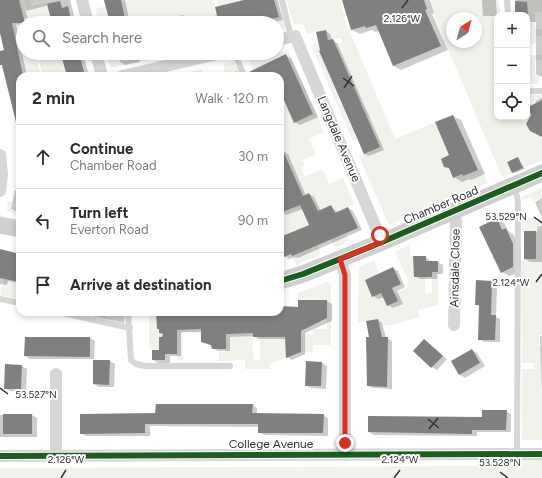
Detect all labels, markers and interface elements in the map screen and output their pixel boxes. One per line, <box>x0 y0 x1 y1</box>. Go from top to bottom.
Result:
text: 2.126°W <box>384 12 421 25</box>
north arrow <box>446 12 482 48</box>
map controls <box>494 12 530 120</box>
button: + <box>494 12 530 48</box>
search box <box>16 16 284 60</box>
icon: search <box>30 27 52 49</box>
text: Search here <box>62 29 142 47</box>
button: − <box>494 48 530 84</box>
button: locate <box>494 84 530 120</box>
text: 2 min <box>32 88 75 108</box>
text: Walk · 120 m <box>195 91 268 106</box>
street label: Langdale Avenue <box>315 94 364 184</box>
text: Continue <box>70 140 133 158</box>
icon: ahead <box>32 146 54 168</box>
text: 30 m <box>238 149 268 164</box>
text: Chamber Road <box>70 158 157 173</box>
street label: Chamber Road <box>401 183 481 227</box>
text: Turn left <box>70 204 128 222</box>
icon: left <box>32 210 54 232</box>
text: 53.529°N <box>485 210 527 223</box>
text: 90 m <box>238 213 268 228</box>
text: Everton Road <box>70 222 149 237</box>
route start <box>371 226 389 244</box>
street label: Ainsdale Close <box>447 228 463 308</box>
icon: arrive <box>32 274 54 296</box>
text: Arrive at destination <box>70 276 211 294</box>
text: 2.124°W <box>493 276 530 289</box>
text: 53.527°N <box>15 388 57 401</box>
route end <box>336 434 354 452</box>
street label: College Avenue <box>229 437 314 451</box>
text: 2.126°W <box>48 453 85 466</box>
text: 2.124°W <box>382 453 419 466</box>
text: 53.528°N <box>479 456 521 469</box>

